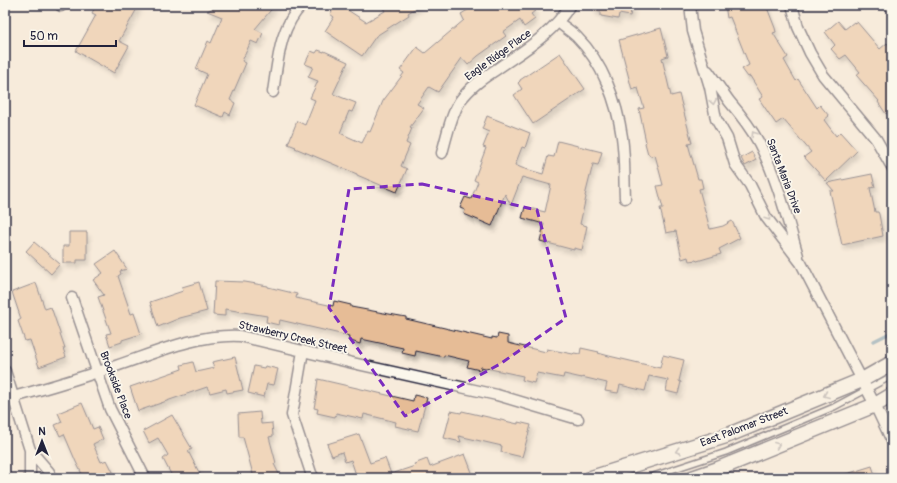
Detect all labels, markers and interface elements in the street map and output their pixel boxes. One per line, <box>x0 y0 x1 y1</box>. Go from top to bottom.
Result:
scale bar <box>24 22 116 48</box>
street label: Eagle Ridge Place <box>462 26 534 83</box>
text: 50 m <box>30 29 58 44</box>
one-way arrow <box>708 99 717 105</box>
one-way arrow <box>751 131 759 138</box>
street label: Santa Maria Drive <box>764 137 804 216</box>
one-way arrow <box>763 214 771 221</box>
street label: Strawberry Creek Street <box>237 318 349 356</box>
street label: Brookside Place <box>97 349 135 421</box>
one-way arrow <box>822 390 830 398</box>
street label: East Palomar Street <box>698 404 790 450</box>
north arrow <box>22 421 62 461</box>
text: N <box>38 425 46 438</box>
one-way arrow <box>773 442 781 450</box>
one-way arrow <box>675 446 682 455</box>

